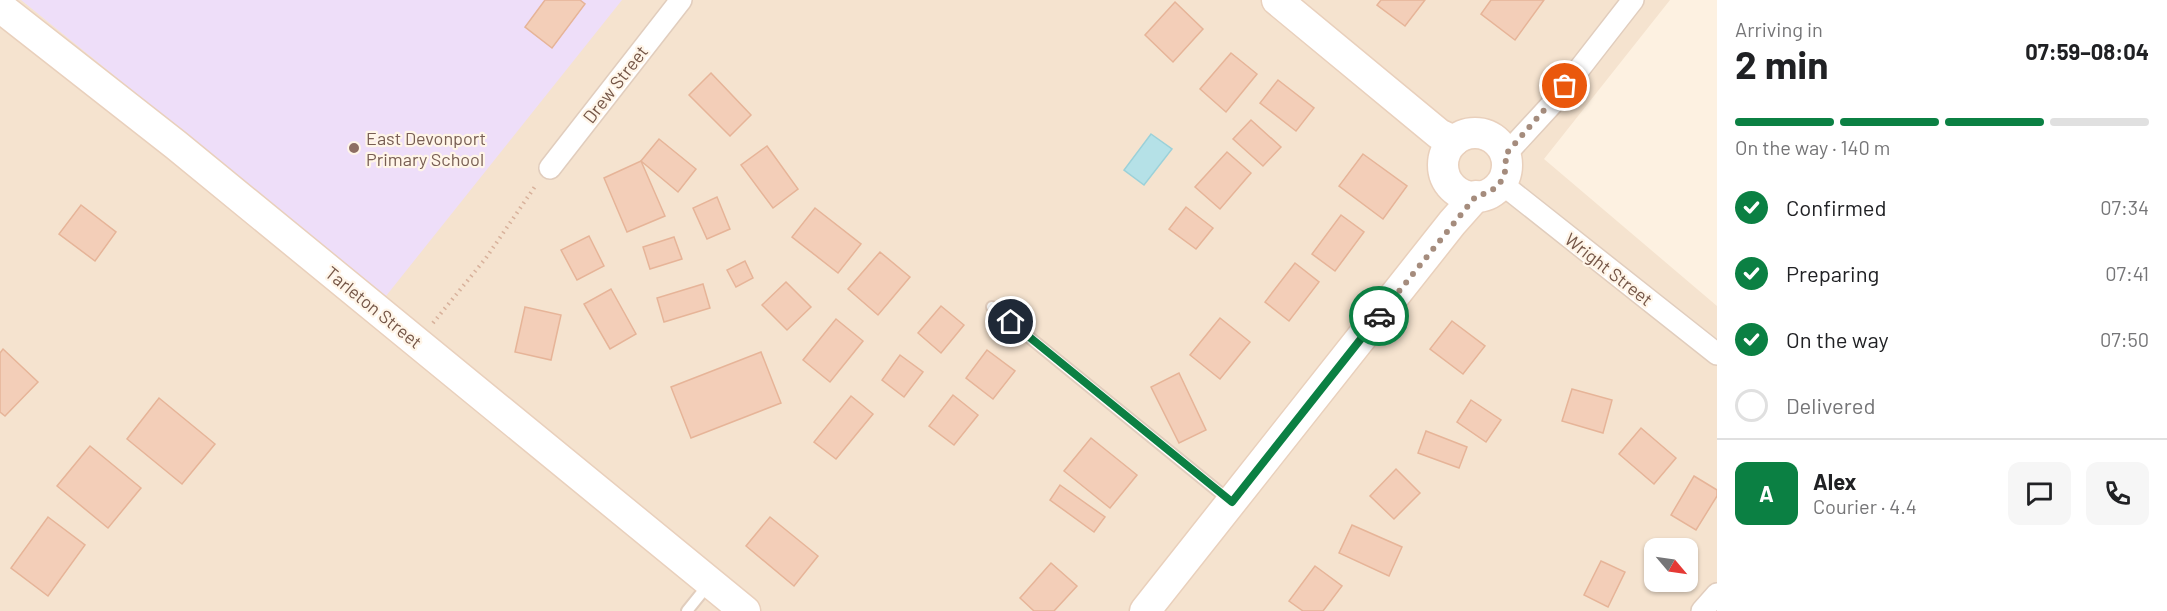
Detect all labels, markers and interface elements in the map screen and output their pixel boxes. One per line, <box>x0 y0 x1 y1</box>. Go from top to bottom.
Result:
text: Arriving in <box>1735 17 1823 41</box>
text: 07:59–08:04 <box>2025 38 2149 64</box>
text: 2 min <box>1735 40 1828 87</box>
street label: Drew Street <box>578 41 652 127</box>
pin <box>1539 60 1590 111</box>
icon: bag <box>1548 69 1581 102</box>
place label: East Devonport Primary School <box>366 127 486 170</box>
text: On the way · 140 m <box>1735 135 1890 159</box>
marker: East Devonport Primary School <box>347 141 361 155</box>
icon: check <box>1735 191 1768 224</box>
text: Confirmed <box>1786 194 1886 220</box>
text: 07:34 <box>2100 195 2149 219</box>
street label: Wright Street <box>1561 228 1657 310</box>
icon: check <box>1735 257 1768 290</box>
text: Preparing <box>1786 260 1879 286</box>
street label: Tarleton Street <box>321 261 427 353</box>
text: 07:41 <box>2105 261 2149 285</box>
courier <box>1349 286 1409 346</box>
pin <box>985 296 1036 347</box>
icon: car <box>1363 300 1396 333</box>
icon: home <box>994 305 1027 338</box>
icon: check <box>1735 323 1768 356</box>
text: On the way <box>1786 326 1889 352</box>
text: 07:50 <box>2100 327 2149 351</box>
text: Delivered <box>1786 392 1875 418</box>
button: chat <box>2008 462 2071 525</box>
button: phone <box>2086 462 2149 525</box>
text: Alex <box>1813 468 1856 494</box>
text: A <box>1759 480 1774 506</box>
text: Courier · 4.4 <box>1813 494 1917 518</box>
north arrow <box>1644 538 1698 592</box>
map controls <box>1644 538 1698 592</box>

